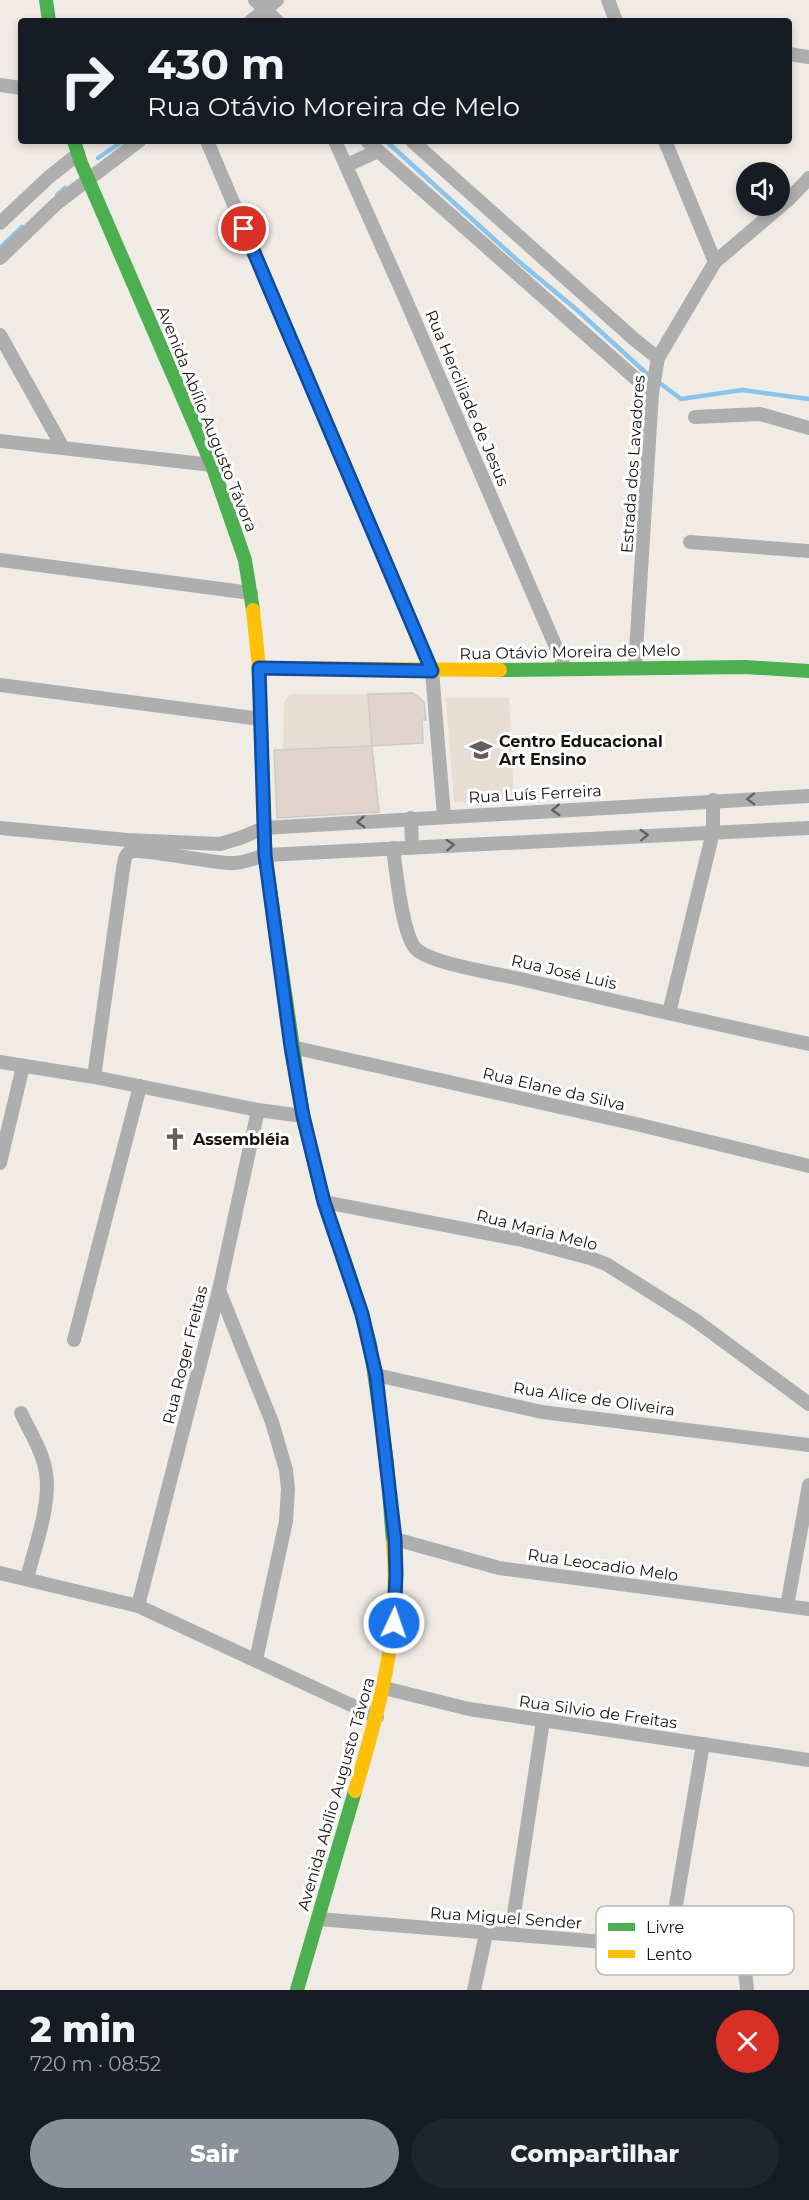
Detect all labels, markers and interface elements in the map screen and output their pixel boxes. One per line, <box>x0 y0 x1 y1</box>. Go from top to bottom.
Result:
text: 430 m <box>147 38 285 90</box>
icon: right <box>48 42 126 120</box>
text: Rua Otávio Moreira de Melo <box>147 90 520 123</box>
map controls <box>736 162 790 216</box>
button: sound <box>736 162 790 216</box>
pin <box>218 203 269 254</box>
icon: arrive <box>227 212 260 245</box>
street label: Avenida Abílio Augusto Távora <box>153 303 261 535</box>
street label: Rua Herciliade de Jesus <box>421 307 513 489</box>
street label: Estrada dos Lavadores <box>617 374 649 554</box>
street label: Rua Otávio Moreira de Melo <box>459 641 681 663</box>
place label: Centro Educacional Art Ensino <box>498 732 663 769</box>
school or university icon: Centro Educacional Art Ensino <box>468 737 494 763</box>
street label: Rua Luís Ferreira <box>468 781 602 807</box>
one-way arrow <box>746 792 755 805</box>
one-way arrow <box>551 803 560 816</box>
one-way arrow <box>357 815 366 828</box>
one-way arrow <box>640 829 649 842</box>
one-way arrow <box>445 838 454 851</box>
street label: Rua José Luis <box>509 951 619 993</box>
street label: Rua Elane da Silva <box>481 1063 627 1115</box>
church icon: Assembléia <box>162 1126 188 1152</box>
place label: Assembléia <box>192 1130 290 1149</box>
street label: Rua Maria Melo <box>474 1206 600 1254</box>
street label: Rua Roger Freitas <box>159 1284 211 1426</box>
street label: Rua Alice de Oliveira <box>512 1378 676 1420</box>
street label: Rua Leocadio Melo <box>526 1545 680 1585</box>
position arrow <box>362 1591 426 1655</box>
street label: Avenida Abílio Augusto Távora <box>294 1675 378 1913</box>
street label: Rua Silvio de Freitas <box>518 1691 679 1733</box>
street label: Rua Miguel Sender <box>429 1903 583 1933</box>
legend <box>596 1906 794 1975</box>
text: Livre <box>646 1918 684 1937</box>
text: Lento <box>646 1945 692 1964</box>
text: 2 min <box>30 2007 136 2051</box>
button: close <box>716 2010 779 2073</box>
text: 720 m · 08:52 <box>30 2052 161 2076</box>
button: Sair <box>30 2119 399 2188</box>
button: Compartilhar <box>411 2119 779 2188</box>

